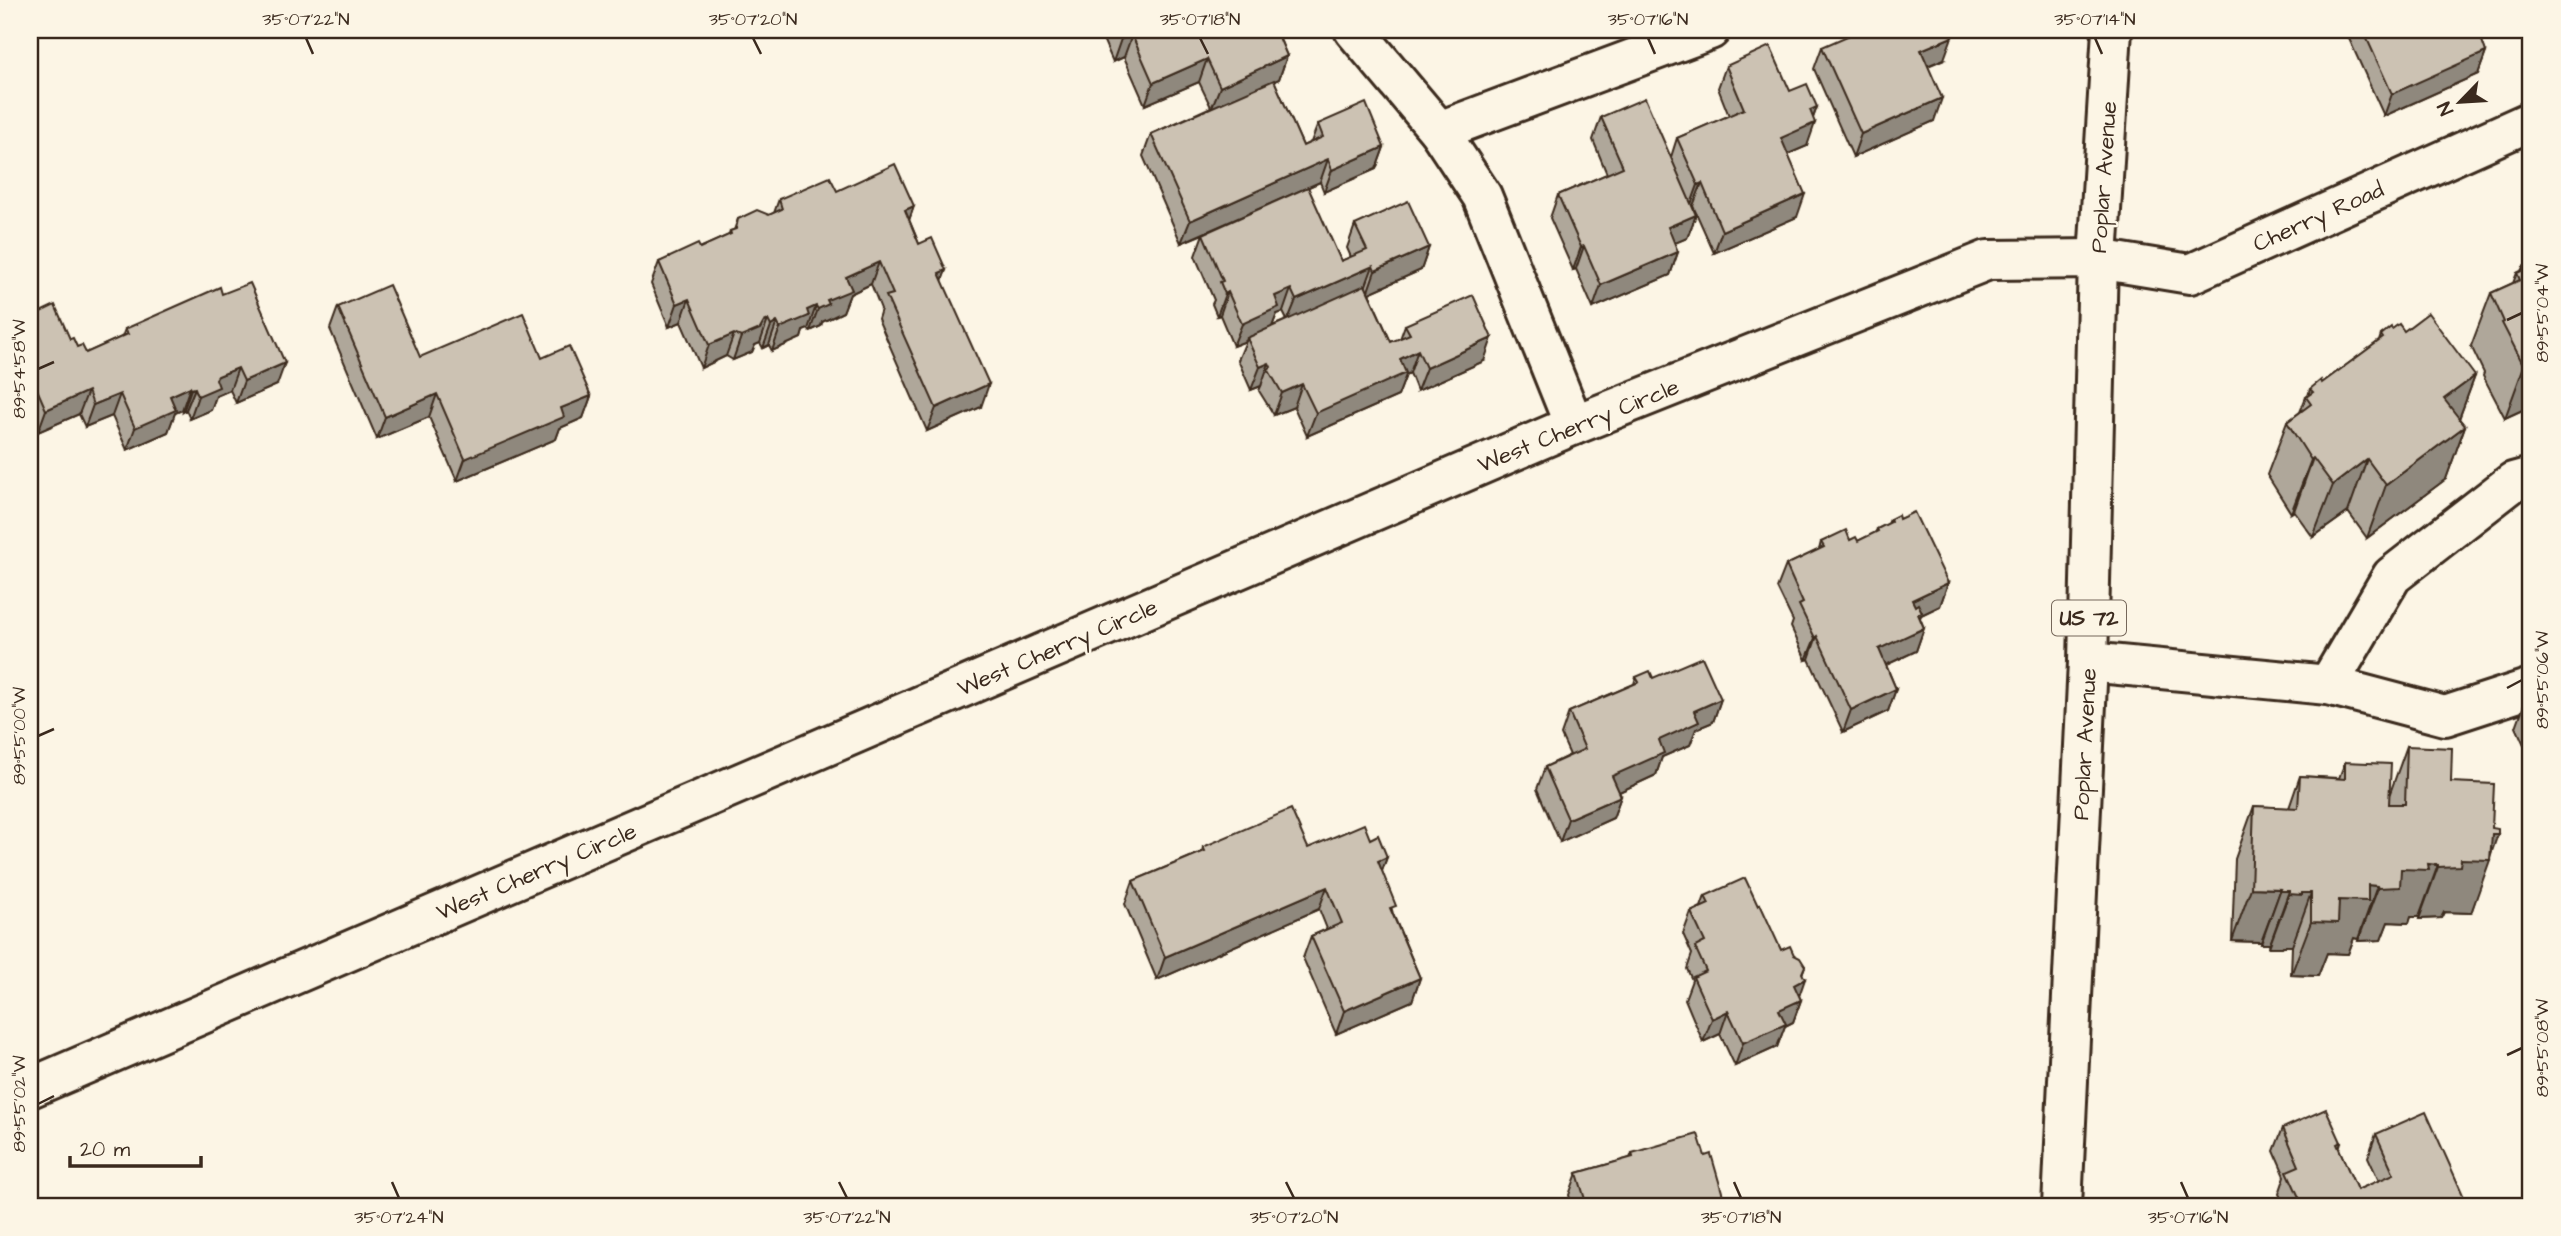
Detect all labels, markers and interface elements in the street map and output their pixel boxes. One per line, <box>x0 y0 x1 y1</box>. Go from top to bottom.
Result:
text: 35°07'22"N <box>262 7 350 32</box>
text: 35°07'20"N <box>709 7 797 32</box>
text: 35°07'18"N <box>1160 7 1240 32</box>
text: 35°07'16"N <box>1608 7 1688 32</box>
text: 35°07'14"N <box>2054 7 2136 32</box>
north arrow <box>2424 66 2494 136</box>
text: N <box>2431 97 2461 120</box>
street label: Poplar Avenue <box>2083 100 2125 254</box>
street label: Cherry Road <box>2248 174 2390 261</box>
text: 89°55'04"W <box>2530 263 2555 363</box>
text: 89°54'58"W <box>7 319 32 419</box>
street label: West Cherry Circle <box>1473 371 1684 482</box>
street label: West Cherry Circle <box>952 591 1163 705</box>
road number: US 72 <box>2052 600 2126 636</box>
text: 89°55'06"W <box>2530 631 2555 729</box>
street label: Poplar Avenue <box>2065 667 2105 821</box>
text: 89°55'00"W <box>7 687 32 785</box>
street label: West Cherry Circle <box>431 815 642 929</box>
text: 89°55'08"W <box>2530 999 2555 1097</box>
text: 89°55'02"W <box>7 1055 32 1153</box>
scale bar <box>70 1124 201 1168</box>
text: 20 m <box>80 1135 131 1164</box>
text: 35°07'24"N <box>354 1205 444 1230</box>
text: 35°07'22"N <box>803 1205 891 1230</box>
text: 35°07'20"N <box>1250 1205 1338 1230</box>
text: 35°07'18"N <box>1701 1205 1781 1230</box>
text: 35°07'16"N <box>2148 1205 2228 1230</box>

